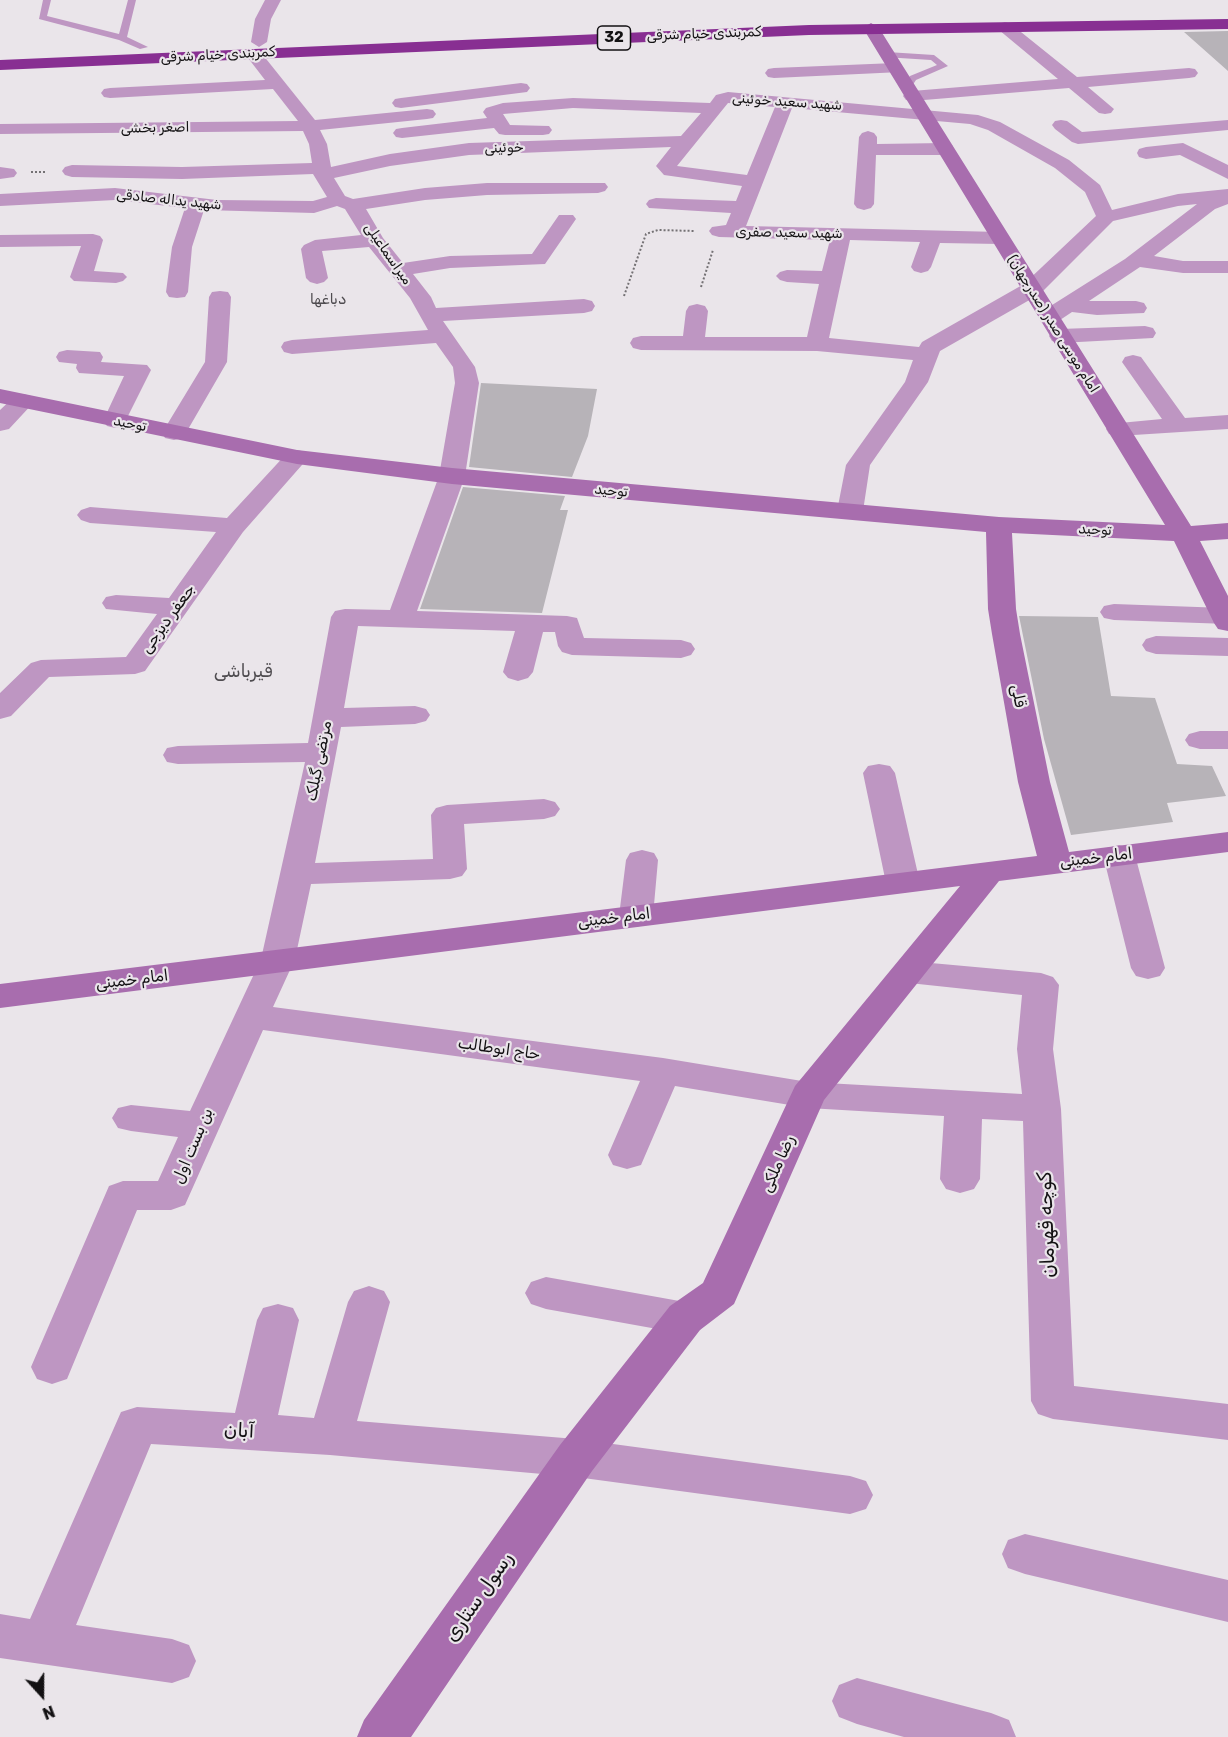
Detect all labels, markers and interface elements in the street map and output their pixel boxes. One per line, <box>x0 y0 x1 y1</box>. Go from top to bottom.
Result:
street label: کمربندی خیام شرقی <box>646 24 762 44</box>
road number: 32 <box>598 26 630 50</box>
street label: کمربندی خیام شرقی <box>160 44 276 66</box>
street label: شهید سعید خوئینی <box>731 90 843 114</box>
street label: اصغر بخشی <box>120 119 190 137</box>
street label: خوئینی <box>484 139 524 157</box>
street label: شهید یداله صادقی <box>116 186 222 214</box>
street label: میراسماعیلی <box>361 220 415 288</box>
street label: شهید سعید صفری <box>735 224 843 242</box>
street label: (صدرجهان) امام موسی صدر <box>1004 252 1102 396</box>
district label: دباغها <box>310 291 346 309</box>
street label: توحید <box>112 413 148 435</box>
street label: توحید <box>594 481 628 501</box>
street label: توحید <box>1078 521 1112 539</box>
street label: جعفر دیزجی <box>136 581 200 657</box>
district label: قیرباشی <box>214 661 272 683</box>
street label: قلی <box>1006 683 1030 709</box>
street label: مرتضی گیلک <box>302 719 336 803</box>
street label: امام خمینی <box>1059 844 1133 872</box>
street label: امام خمینی <box>577 904 651 932</box>
street label: امام خمینی <box>95 966 169 994</box>
street label: حاج ابوطالب <box>457 1034 541 1064</box>
street label: بن بست اول <box>168 1105 218 1187</box>
street label: رضا ملکی <box>757 1132 799 1196</box>
street label: کوچه قهرمان <box>1033 1172 1061 1278</box>
street label: آبان <box>223 1418 255 1444</box>
street label: رسول ستاری <box>439 1548 519 1646</box>
north arrow <box>12 1665 72 1725</box>
text: N <box>40 1701 57 1723</box>

